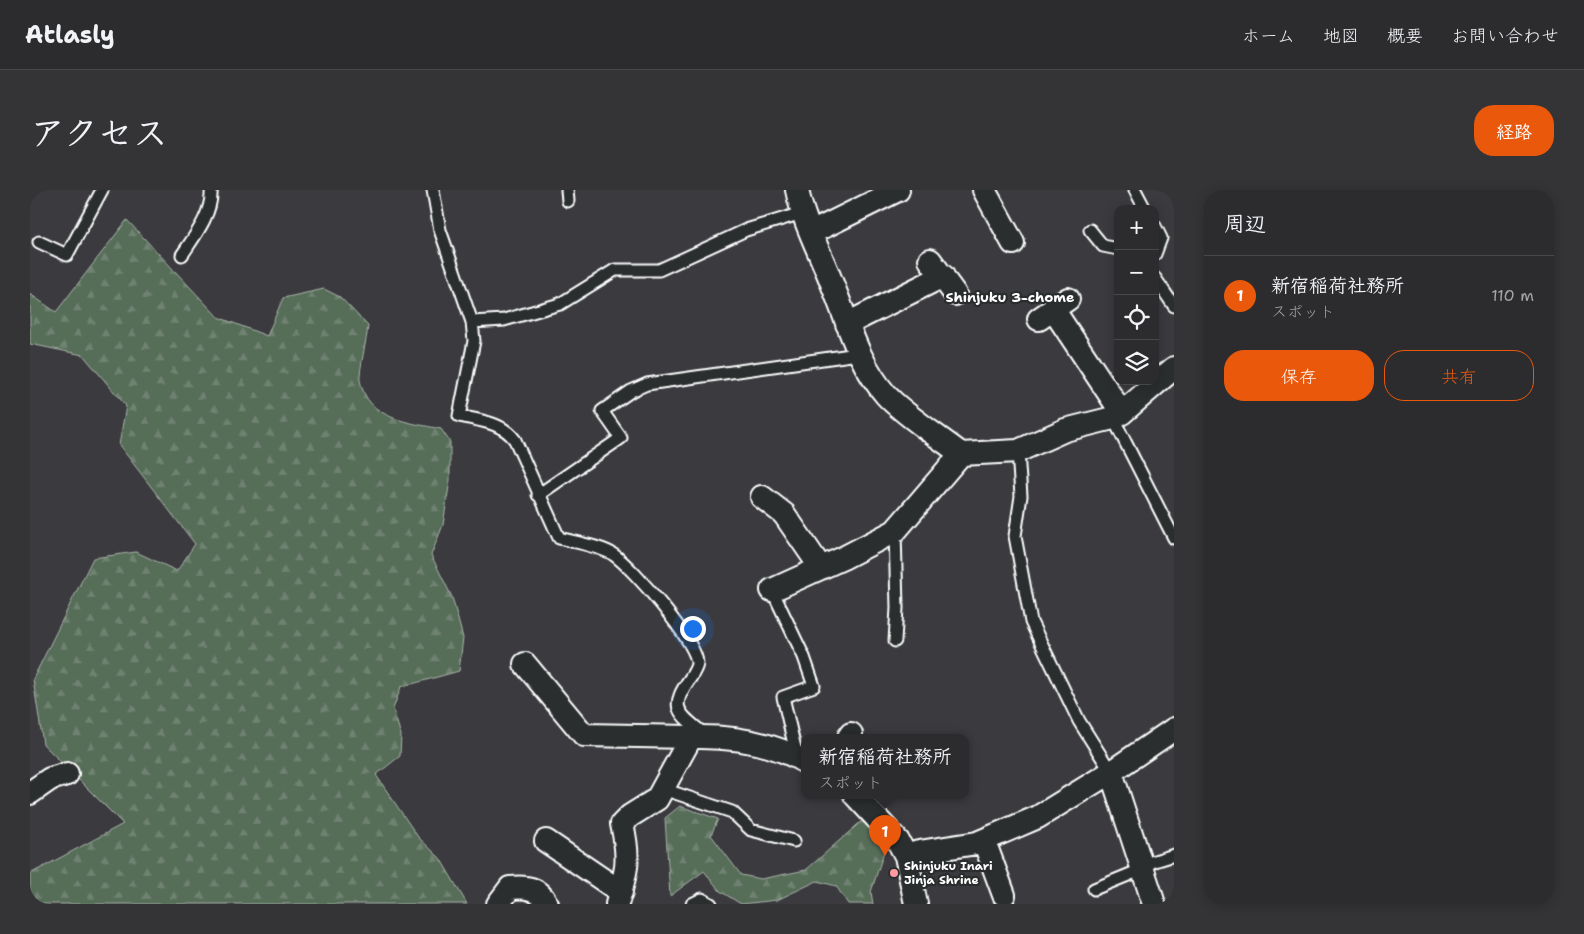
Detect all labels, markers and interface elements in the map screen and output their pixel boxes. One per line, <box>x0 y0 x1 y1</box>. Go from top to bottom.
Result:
text: Atlasly <box>25 19 115 51</box>
text: ホーム <box>1242 24 1295 48</box>
text: 地図 <box>1323 24 1359 48</box>
text: 概要 <box>1387 24 1423 48</box>
text: お問い合わせ <box>1451 24 1559 48</box>
button: 経路 <box>1474 105 1554 156</box>
text: アクセス <box>30 109 168 156</box>
map controls <box>1114 205 1159 385</box>
button: + <box>1114 205 1159 250</box>
text: 周辺 <box>1224 210 1266 238</box>
button: − <box>1114 250 1159 295</box>
text: 新宿稲荷社務所 <box>1271 273 1404 298</box>
text: 1 <box>1236 285 1244 306</box>
text: 110 m <box>1491 285 1534 306</box>
district label: Shinjuku 3-chome <box>946 288 1074 306</box>
button: locate <box>1114 295 1159 340</box>
text: スポット <box>1271 301 1335 322</box>
button: layers <box>1114 340 1159 385</box>
button: 保存 <box>1224 350 1374 401</box>
button: 共有 <box>1384 350 1534 401</box>
your location <box>680 616 706 642</box>
popup <box>801 734 969 799</box>
text: 新宿稲荷社務所 <box>818 744 952 769</box>
text: スポット <box>818 772 883 793</box>
pin: 1 <box>869 815 901 856</box>
place label: Shinjuku Inari Jinja Shrine <box>904 858 993 888</box>
marker: Shinjuku Inari Jinja Shrine <box>888 867 900 879</box>

